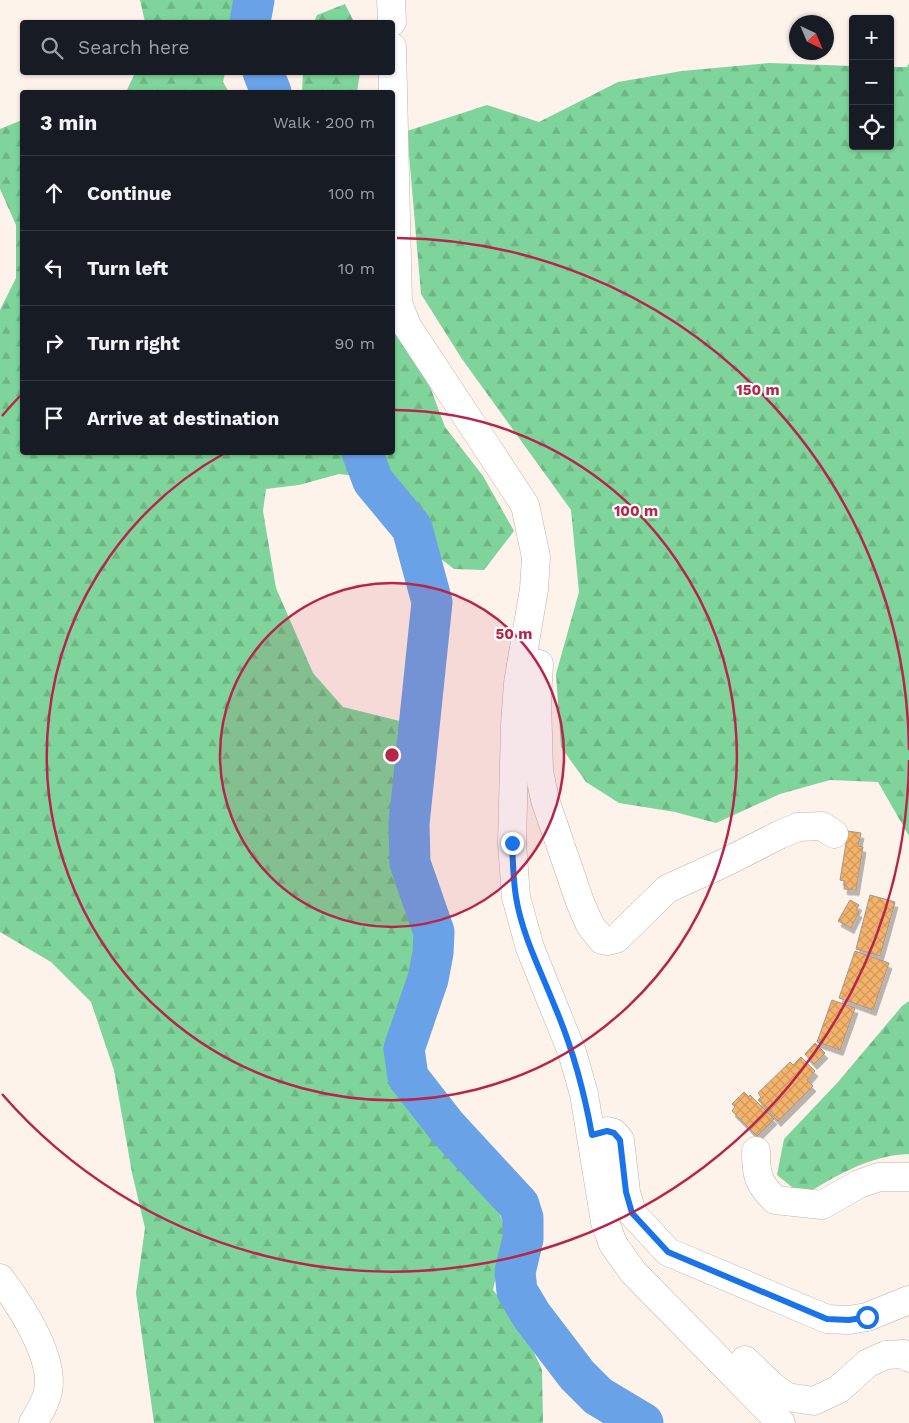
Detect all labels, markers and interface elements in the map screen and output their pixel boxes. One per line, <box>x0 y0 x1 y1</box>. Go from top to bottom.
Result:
north arrow <box>789 15 834 60</box>
map controls <box>849 15 894 150</box>
button: + <box>849 15 894 60</box>
search box <box>20 20 395 75</box>
icon: search <box>38 34 66 62</box>
text: Search here <box>78 36 189 59</box>
button: − <box>849 60 894 105</box>
button: locate <box>849 105 894 150</box>
text: 3 min <box>40 110 97 135</box>
text: Walk · 200 m <box>273 113 375 132</box>
icon: ahead <box>40 179 68 207</box>
text: Continue <box>87 182 171 205</box>
text: 100 m <box>328 184 375 203</box>
icon: left <box>40 254 68 282</box>
text: Turn left <box>87 257 168 280</box>
text: 10 m <box>338 259 375 278</box>
icon: right <box>40 329 68 357</box>
text: Turn right <box>87 332 180 355</box>
text: 90 m <box>334 334 375 353</box>
text: 150 m <box>736 381 780 399</box>
icon: arrive <box>40 404 68 432</box>
text: Arrive at destination <box>87 407 279 430</box>
text: 100 m <box>614 502 658 520</box>
text: 50 m <box>496 625 532 643</box>
centre of rings <box>383 746 401 764</box>
route end <box>501 832 524 855</box>
route start <box>856 1306 879 1329</box>

